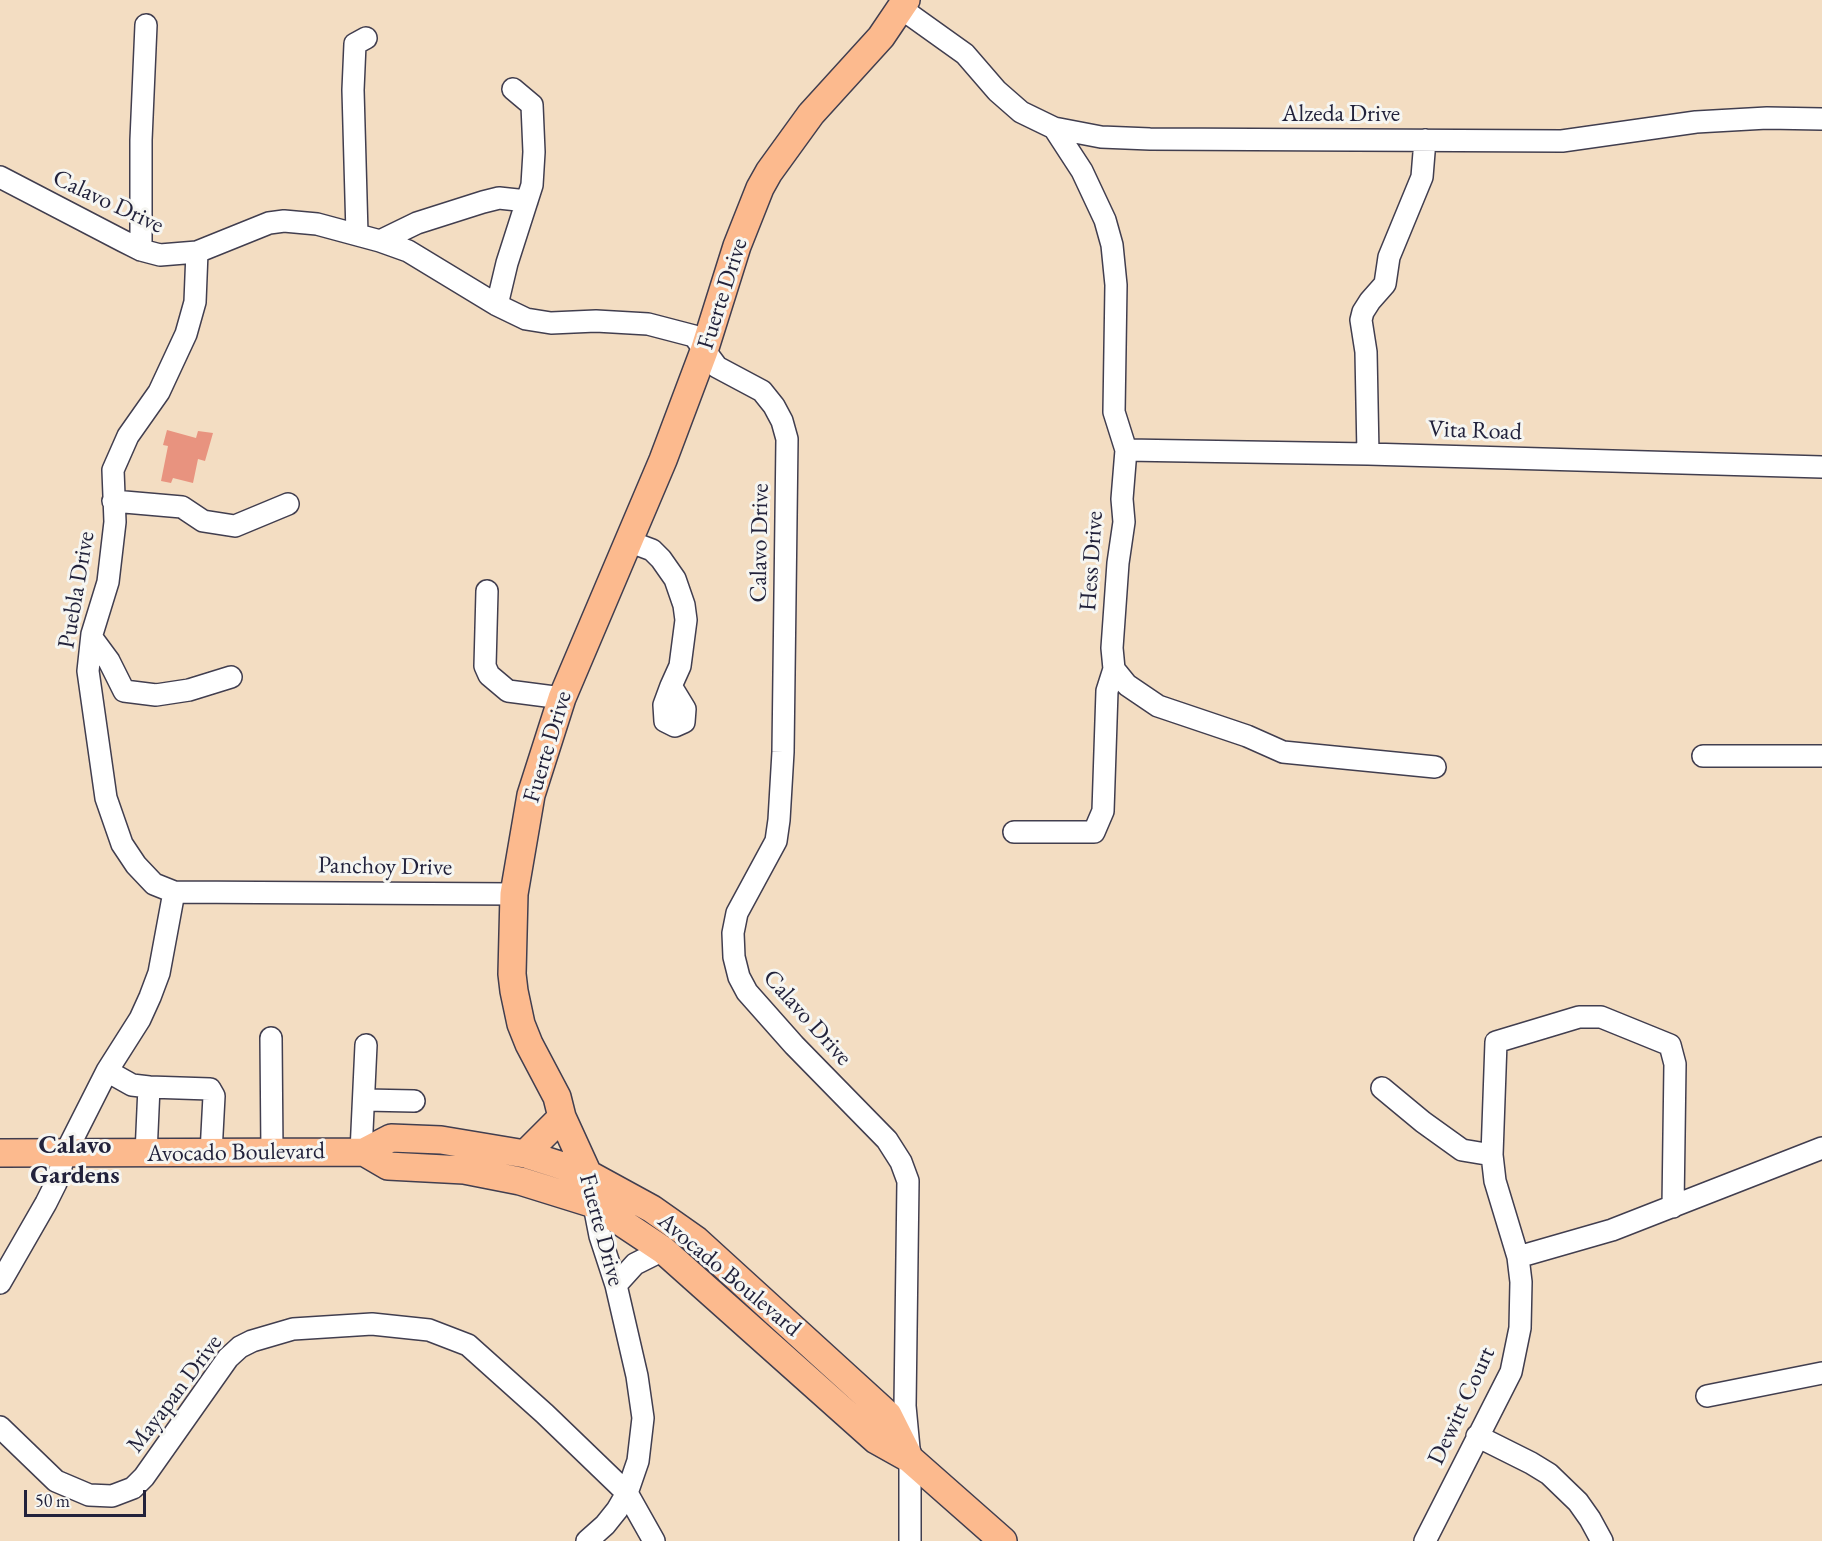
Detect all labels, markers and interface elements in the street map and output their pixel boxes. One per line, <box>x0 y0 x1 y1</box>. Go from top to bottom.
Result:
street label: Alzeda Drive <box>1282 100 1400 128</box>
street label: Calavo Drive <box>48 164 168 240</box>
street label: Fuerte Drive <box>691 235 755 353</box>
street label: Vita Road <box>1428 415 1522 447</box>
street label: Calavo Drive <box>745 483 775 603</box>
street label: Hess Drive <box>1074 510 1110 612</box>
street label: Puebla Drive <box>53 529 101 651</box>
street label: Fuerte Drive <box>517 688 579 806</box>
street label: Panchoy Drive <box>318 851 452 883</box>
street label: Calavo Drive <box>756 964 858 1072</box>
district label: Calavo Gardens <box>30 1130 120 1192</box>
street label: Avocado Boulevard <box>147 1137 325 1169</box>
street label: Fuerte Drive <box>572 1171 630 1289</box>
street label: Avocado Boulevard <box>652 1207 806 1343</box>
street label: Mayapan Drive <box>121 1329 229 1459</box>
street label: Dewitt Court <box>1422 1342 1502 1470</box>
scale bar <box>27 1478 148 1516</box>
text: 50 m <box>35 1489 70 1512</box>

